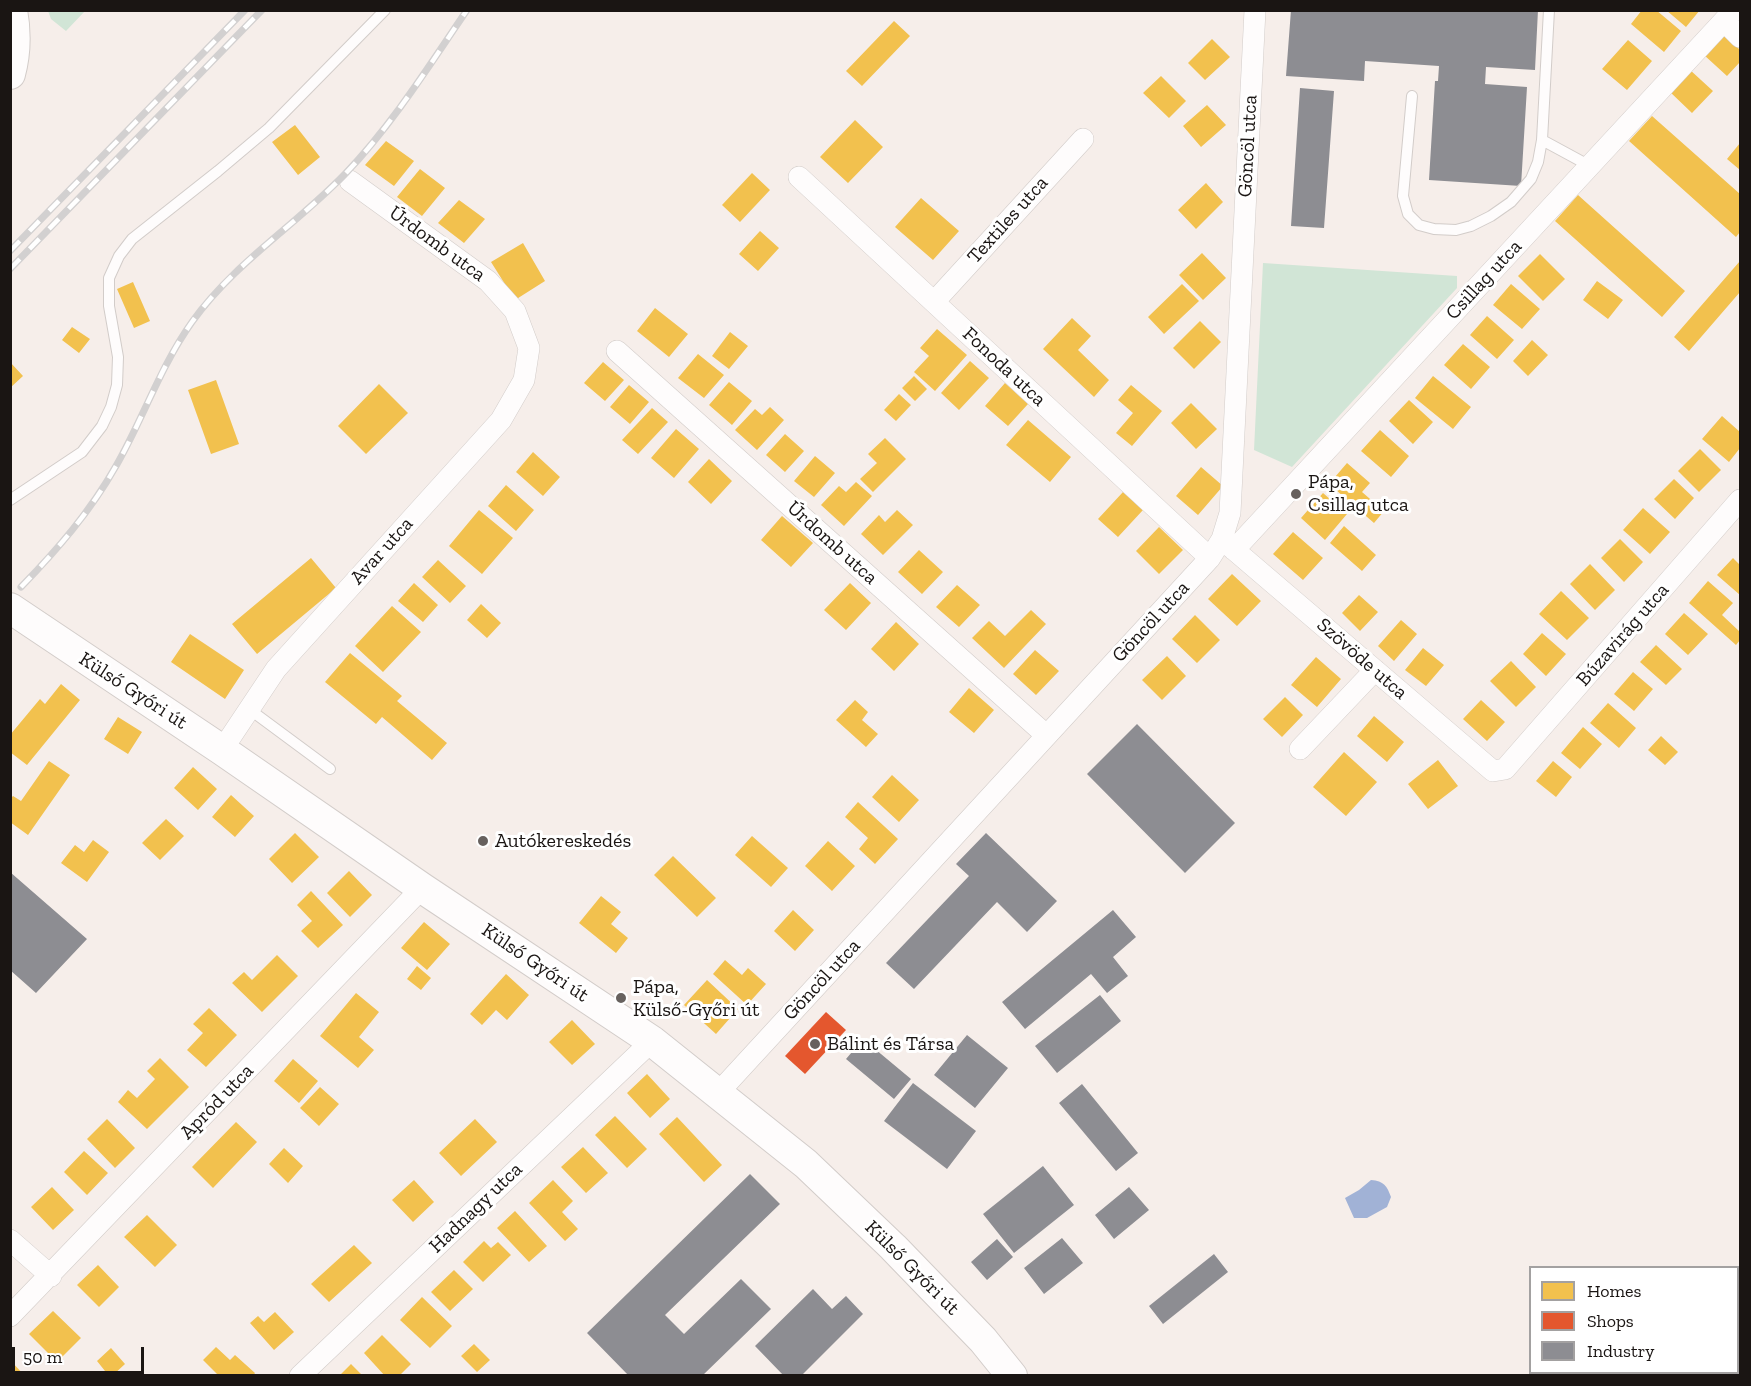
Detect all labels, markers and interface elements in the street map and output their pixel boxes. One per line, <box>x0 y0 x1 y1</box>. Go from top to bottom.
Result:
street label: Göncöl utca <box>1233 94 1263 198</box>
street label: Textiles utca <box>963 171 1053 269</box>
street label: Úrdomb utca <box>384 201 490 287</box>
street label: Csillag utca <box>1441 235 1527 325</box>
street label: Fonoda utca <box>957 322 1051 412</box>
place label: Pápa, Csillag utca <box>1308 470 1409 517</box>
marker: Pápa, Csillag utca <box>1289 487 1303 501</box>
street label: Úrdomb utca <box>782 496 882 590</box>
street label: Avar utca <box>346 512 418 590</box>
street label: Göncöl utca <box>1107 576 1195 668</box>
street label: Búzavirág utca <box>1572 579 1674 691</box>
street label: Szövöde utca <box>1312 613 1412 705</box>
street label: Külső Győri út <box>74 647 192 735</box>
place label: Autókereskedés <box>495 829 631 853</box>
marker: Autókereskedés <box>476 834 490 848</box>
street label: Külső Győri út <box>477 918 593 1008</box>
street label: Göncöl utca <box>778 934 866 1026</box>
place label: Pápa, Külső-Győri út <box>633 975 759 1022</box>
marker: Pápa, Külső-Győri út <box>614 991 628 1005</box>
place label: Bálint és Társa <box>827 1032 954 1056</box>
marker: Bálint és Társa <box>808 1037 822 1051</box>
street label: Apród utca <box>175 1059 259 1145</box>
street label: Hadnagy utca <box>425 1158 527 1258</box>
street label: Külső Győri út <box>860 1216 964 1320</box>
legend <box>1529 1266 1739 1374</box>
text: Homes <box>1587 1280 1641 1302</box>
text: Shops <box>1587 1310 1634 1332</box>
scale bar <box>15 1335 147 1373</box>
text: Industry <box>1587 1340 1654 1362</box>
text: 50 m <box>23 1346 62 1368</box>

